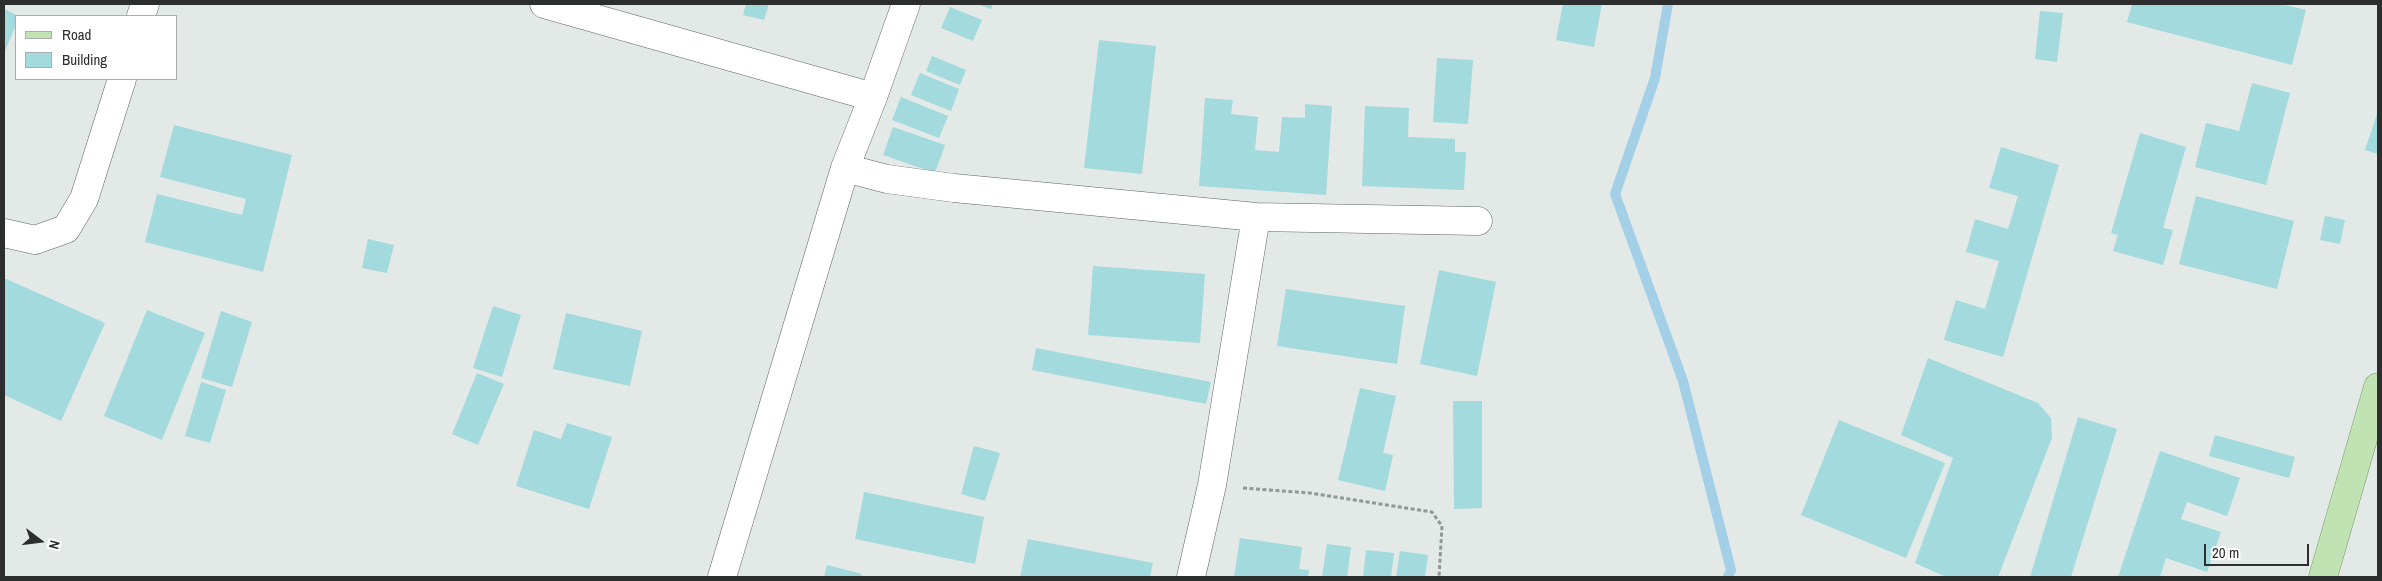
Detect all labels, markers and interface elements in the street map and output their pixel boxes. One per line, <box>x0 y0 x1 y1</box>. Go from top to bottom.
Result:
legend <box>15 15 178 80</box>
text: Road <box>62 24 91 45</box>
text: Building <box>62 49 107 70</box>
north arrow <box>15 516 65 566</box>
scale bar <box>2207 534 2312 566</box>
text: N <box>45 539 64 551</box>
text: 20 m <box>2212 542 2239 563</box>

